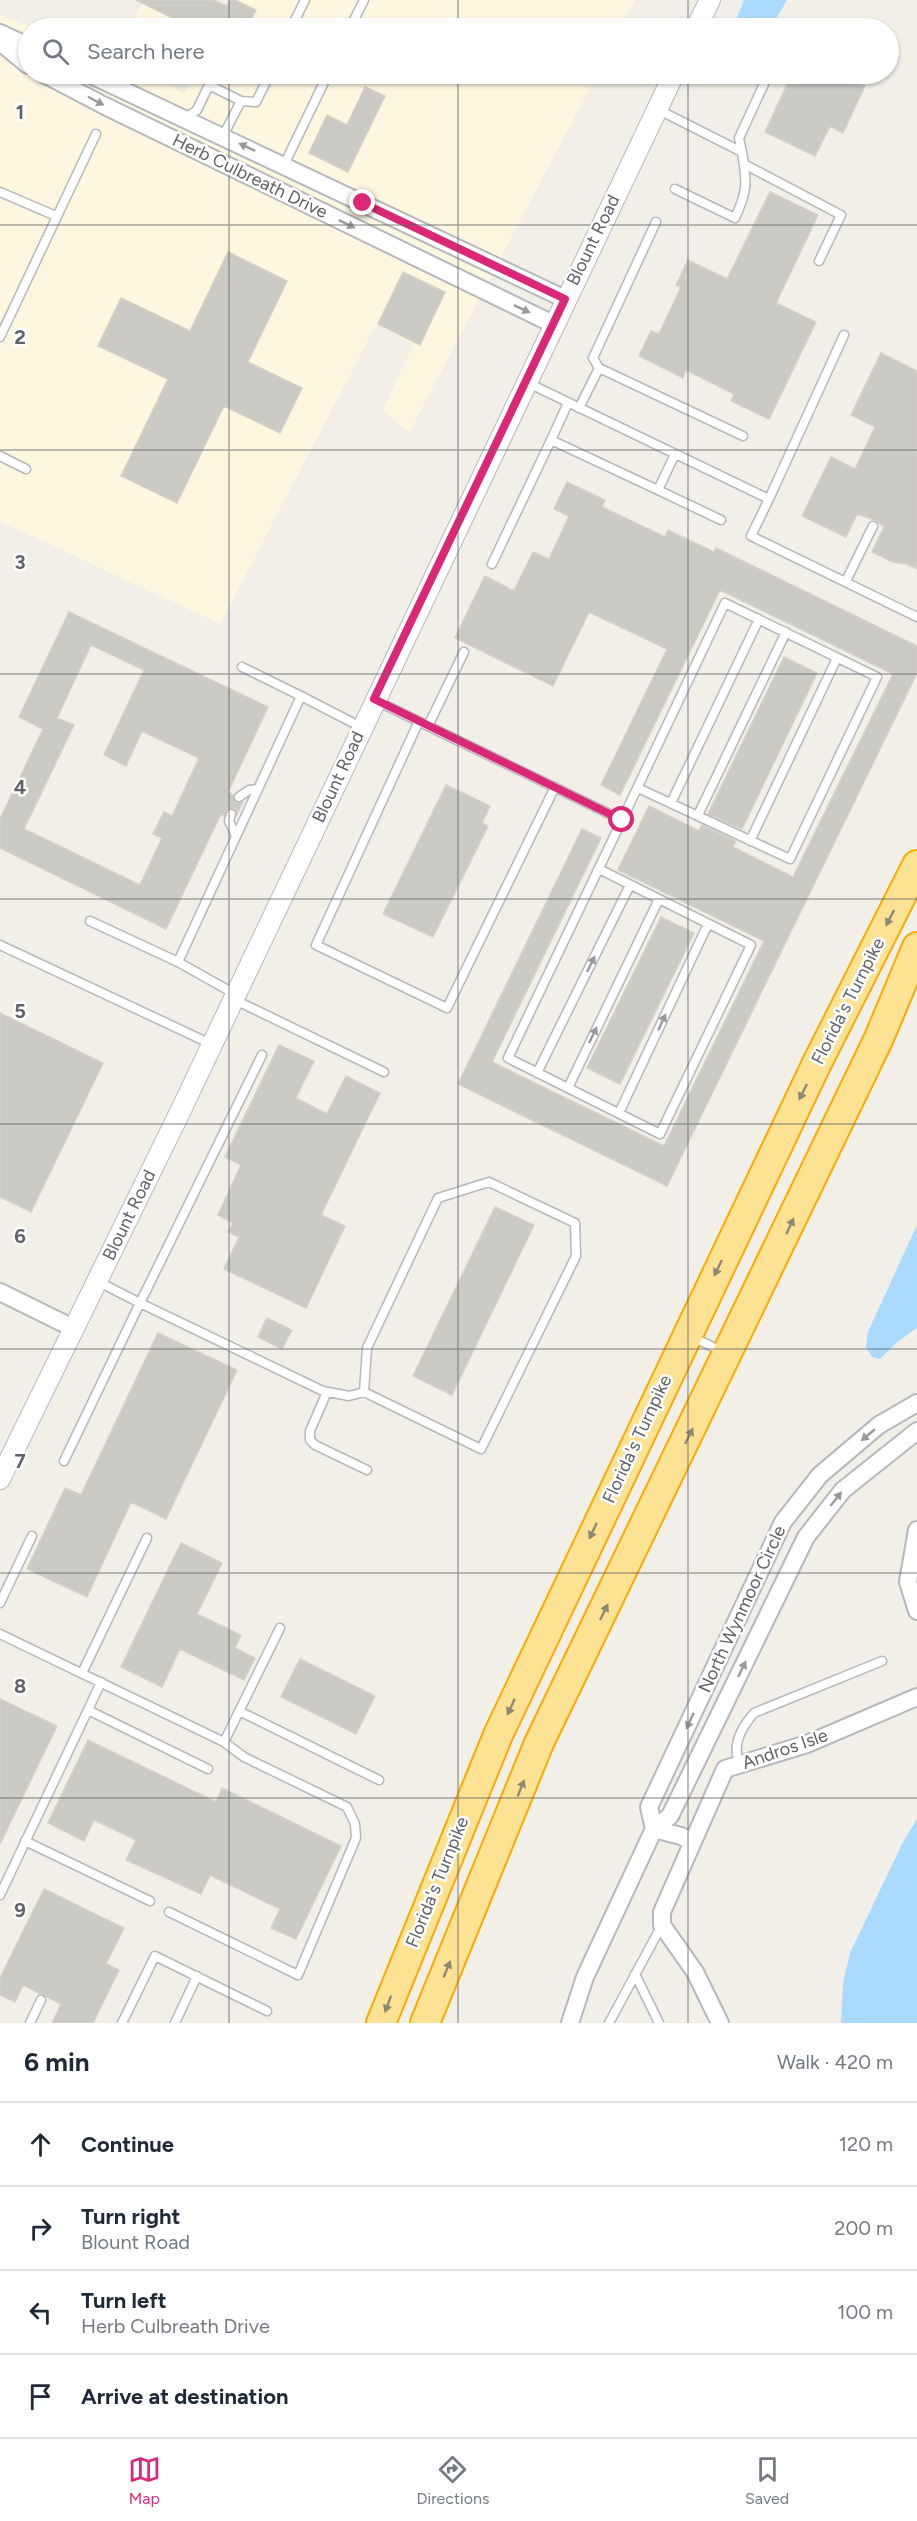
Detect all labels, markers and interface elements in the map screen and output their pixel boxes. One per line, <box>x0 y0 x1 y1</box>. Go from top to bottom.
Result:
search box <box>18 18 899 84</box>
icon: search <box>39 35 72 68</box>
text: Search here <box>87 38 205 65</box>
one-way arrow <box>88 96 105 106</box>
text: 1 <box>16 100 24 124</box>
street label: Herb Culbreath Drive <box>169 129 331 223</box>
one-way arrow <box>238 143 255 152</box>
route end <box>349 189 375 215</box>
street label: Blount Road <box>562 191 624 289</box>
one-way arrow <box>338 219 355 228</box>
one-way arrow <box>514 304 531 313</box>
text: 2 <box>14 325 26 349</box>
text: 3 <box>14 550 26 574</box>
street label: Blount Road <box>307 728 369 826</box>
text: 4 <box>14 775 27 799</box>
route start <box>608 806 634 832</box>
one-way arrow <box>886 909 895 926</box>
street label: Florida's Turnpike <box>807 934 889 1068</box>
one-way arrow <box>586 955 596 972</box>
text: 5 <box>14 999 26 1023</box>
one-way arrow <box>657 1014 666 1031</box>
one-way arrow <box>588 1027 598 1044</box>
one-way arrow <box>798 1083 807 1100</box>
street label: Blount Road <box>98 1166 160 1264</box>
one-way arrow <box>785 1217 794 1234</box>
text: 6 <box>14 1224 26 1248</box>
one-way arrow <box>714 1259 723 1276</box>
street label: Florida's Turnpike <box>598 1371 676 1507</box>
one-way arrow <box>684 1428 693 1445</box>
one-way arrow <box>860 1428 876 1441</box>
text: 7 <box>14 1449 26 1473</box>
one-way arrow <box>829 1491 842 1507</box>
one-way arrow <box>589 1522 598 1539</box>
street label: North Wynmoor Circle <box>694 1522 791 1696</box>
one-way arrow <box>599 1603 608 1620</box>
one-way arrow <box>736 1660 746 1678</box>
text: 8 <box>14 1674 26 1698</box>
one-way arrow <box>506 1699 515 1716</box>
one-way arrow <box>685 1712 694 1729</box>
street label: Andros Isle <box>739 1724 831 1774</box>
one-way arrow <box>516 1779 526 1797</box>
street label: Florida's Turnpike <box>401 1813 473 1951</box>
text: 9 <box>14 1898 26 1922</box>
one-way arrow <box>442 1959 452 1977</box>
one-way arrow <box>382 1995 392 2013</box>
text: 6 min <box>24 2046 90 2078</box>
text: Walk · 420 m <box>777 2050 893 2074</box>
icon: ahead <box>24 2128 57 2161</box>
text: Continue <box>81 2131 174 2158</box>
text: 120 m <box>839 2132 893 2156</box>
text: Turn right <box>81 2203 180 2230</box>
icon: right <box>24 2212 57 2245</box>
text: 200 m <box>834 2216 893 2240</box>
text: Blount Road <box>81 2230 190 2254</box>
text: Turn left <box>81 2287 167 2314</box>
icon: left <box>24 2296 57 2329</box>
text: 100 m <box>837 2300 893 2324</box>
text: Herb Culbreath Drive <box>81 2314 270 2338</box>
icon: arrive <box>24 2380 57 2413</box>
text: Arrive at destination <box>81 2383 289 2410</box>
tab: Map <box>128 2453 161 2508</box>
tab: Directions <box>416 2453 489 2508</box>
tab: Saved <box>745 2453 789 2508</box>

